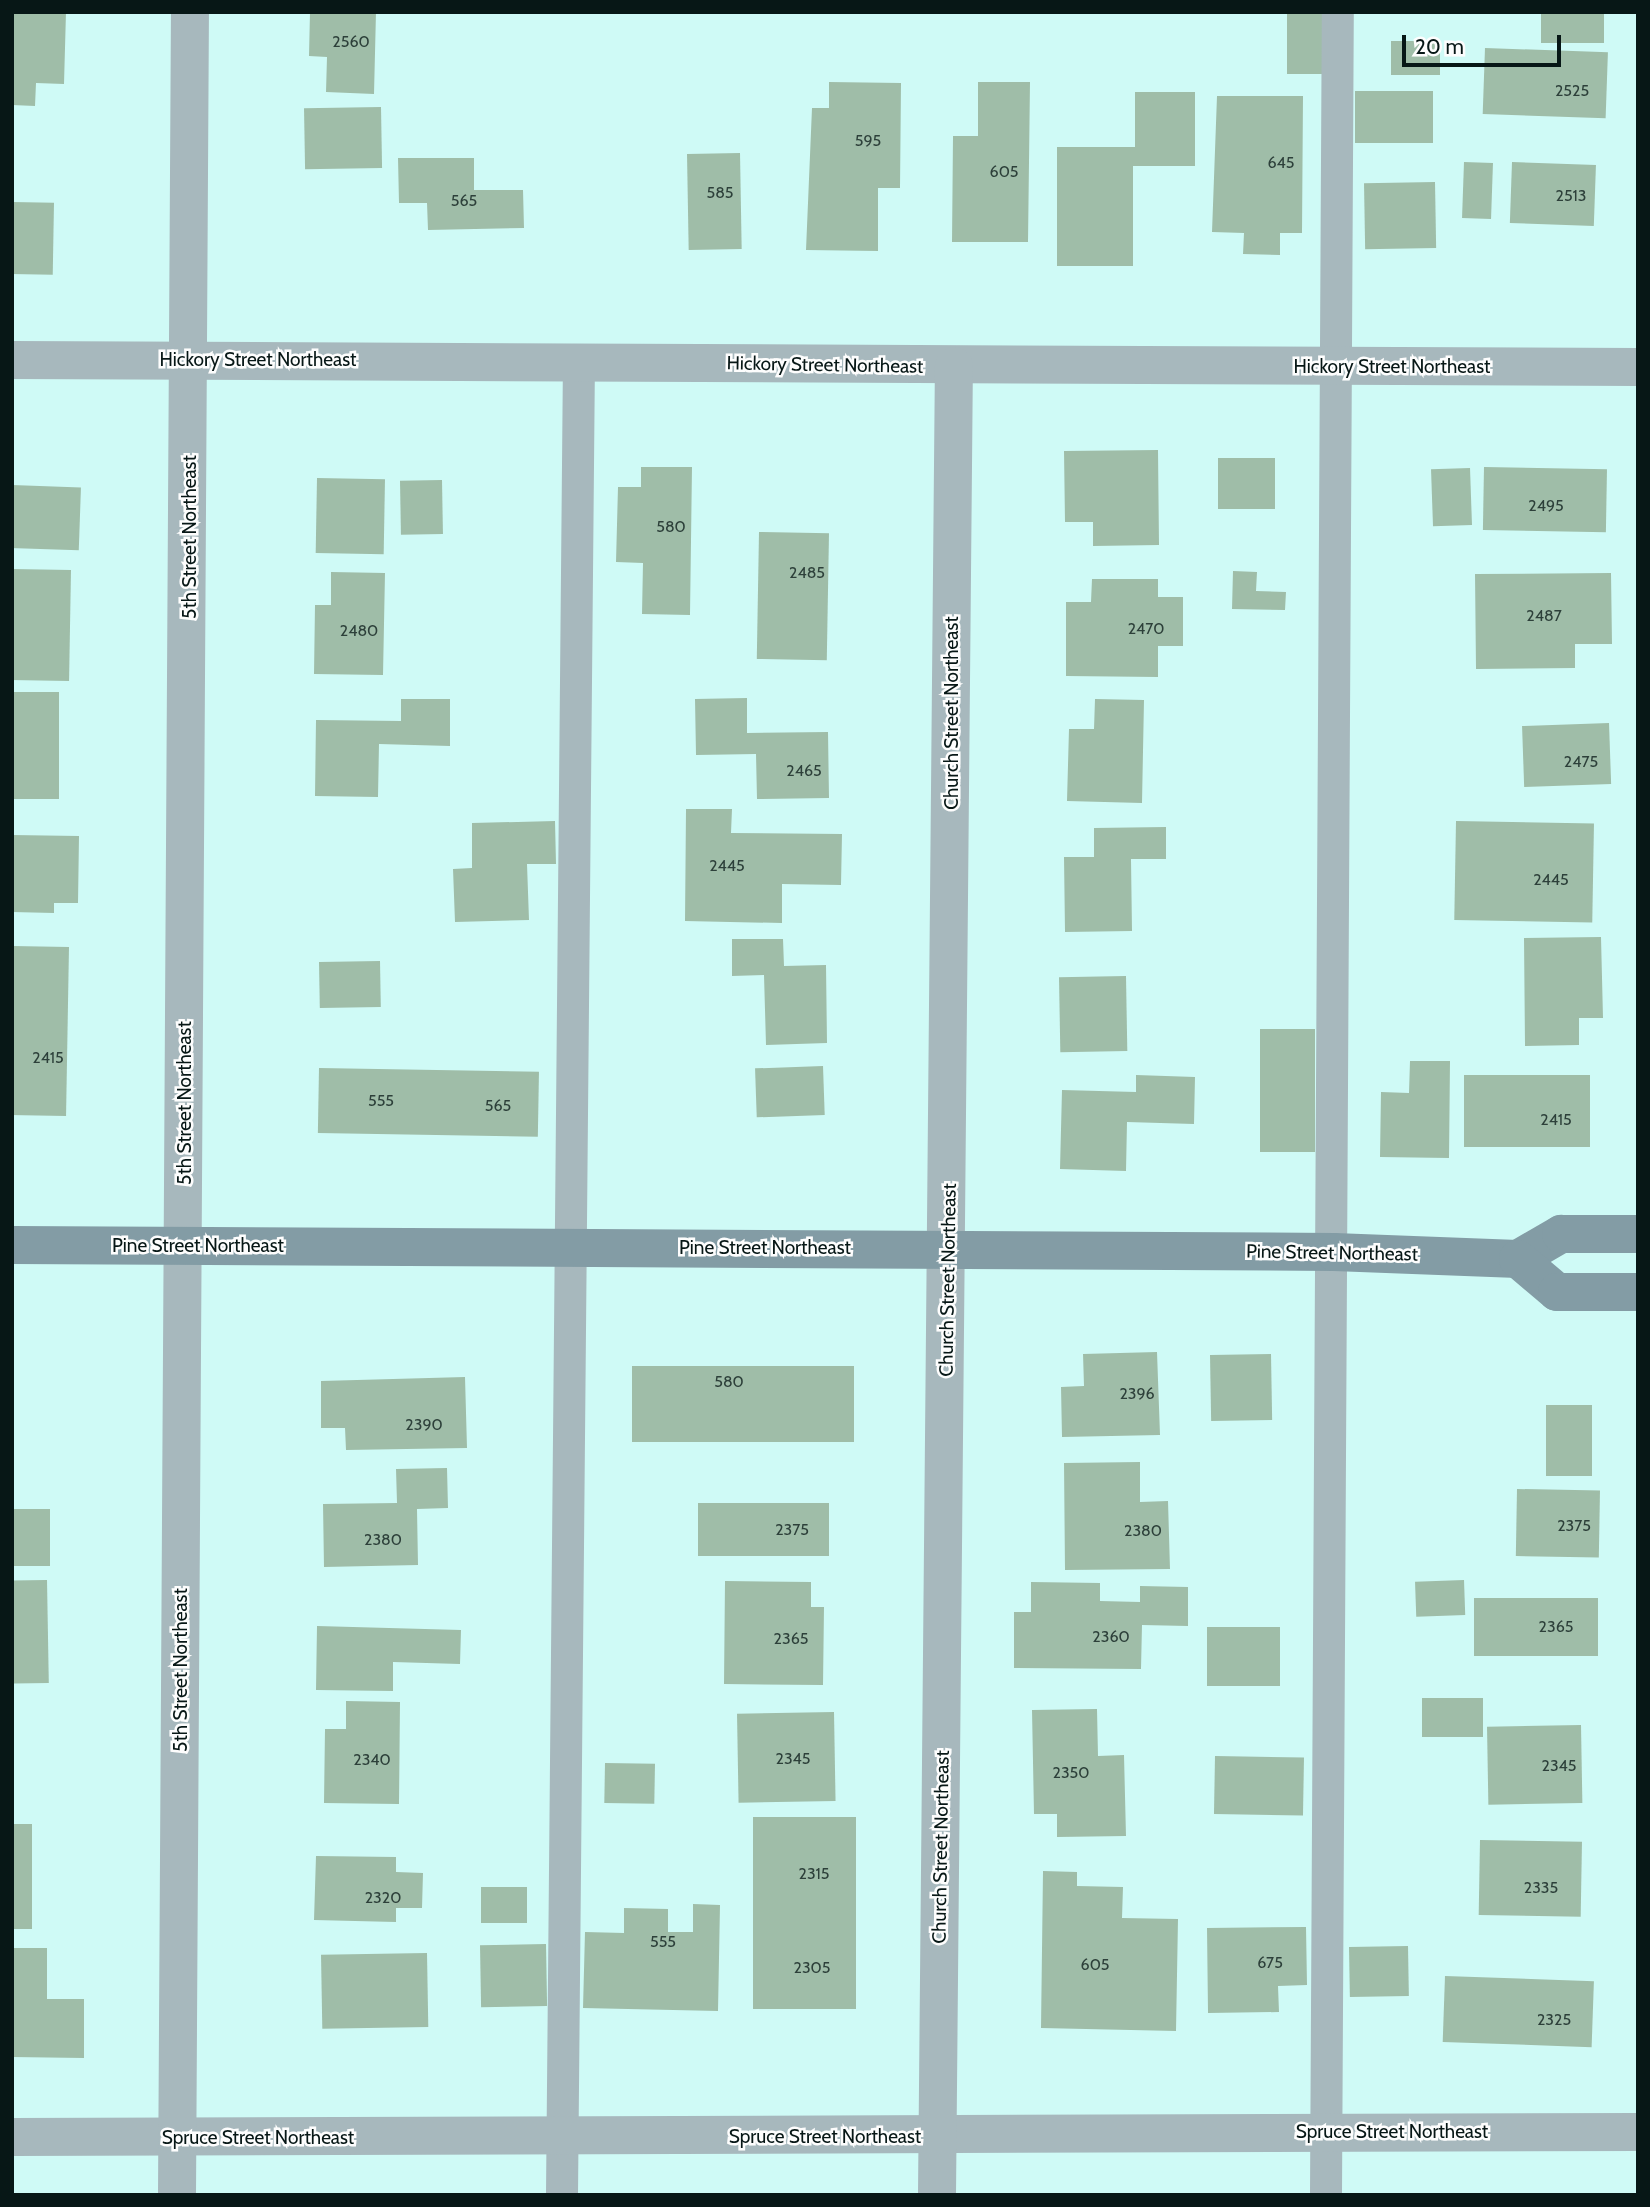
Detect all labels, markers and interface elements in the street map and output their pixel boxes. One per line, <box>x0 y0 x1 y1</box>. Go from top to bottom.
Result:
scale bar <box>1405 21 1564 65</box>
house number: 2560 <box>332 32 370 52</box>
text: 20 m <box>1415 34 1464 59</box>
house number: 2525 <box>1555 81 1589 101</box>
house number: 595 <box>855 131 881 151</box>
house number: 645 <box>1268 153 1294 173</box>
house number: 605 <box>990 162 1018 182</box>
house number: 585 <box>706 183 734 203</box>
house number: 2513 <box>1556 186 1586 206</box>
house number: 565 <box>451 191 477 211</box>
street label: Hickory Street Northeast <box>160 349 356 371</box>
street label: Hickory Street Northeast <box>726 352 924 378</box>
street label: Hickory Street Northeast <box>1294 356 1490 378</box>
street label: 5th Street Northeast <box>179 455 201 619</box>
house number: 2495 <box>1528 496 1564 516</box>
house number: 580 <box>656 517 686 537</box>
house number: 2485 <box>789 563 825 583</box>
house number: 2487 <box>1526 606 1562 626</box>
street label: Church Street Northeast <box>941 616 963 810</box>
house number: 2470 <box>1128 619 1164 639</box>
house number: 2480 <box>340 621 378 641</box>
house number: 2475 <box>1564 752 1598 772</box>
house number: 2465 <box>786 761 822 781</box>
house number: 2445 <box>709 856 745 876</box>
house number: 2445 <box>1533 870 1569 890</box>
street label: 5th Street Northeast <box>174 1021 196 1185</box>
house number: 2415 <box>32 1048 64 1068</box>
house number: 555 <box>368 1091 394 1111</box>
house number: 565 <box>485 1096 511 1116</box>
house number: 2415 <box>1540 1110 1572 1130</box>
street label: Church Street Northeast <box>935 1183 961 1377</box>
street label: Pine Street Northeast <box>112 1235 284 1257</box>
street label: Pine Street Northeast <box>679 1237 851 1259</box>
street label: Pine Street Northeast <box>1246 1240 1418 1266</box>
house number: 580 <box>714 1372 744 1392</box>
house number: 2396 <box>1119 1384 1155 1404</box>
house number: 2390 <box>405 1415 443 1435</box>
house number: 2375 <box>1557 1516 1591 1536</box>
house number: 2375 <box>775 1520 809 1540</box>
house number: 2380 <box>1124 1521 1162 1541</box>
house number: 2380 <box>364 1530 402 1550</box>
street label: 5th Street Northeast <box>170 1588 192 1752</box>
house number: 2365 <box>1539 1617 1573 1637</box>
house number: 2360 <box>1092 1627 1130 1647</box>
house number: 2365 <box>774 1629 808 1649</box>
house number: 2345 <box>776 1749 810 1769</box>
house number: 2340 <box>353 1750 391 1770</box>
street label: Church Street Northeast <box>928 1750 954 1944</box>
house number: 2345 <box>1542 1756 1576 1776</box>
house number: 2350 <box>1053 1763 1089 1783</box>
house number: 2315 <box>799 1864 829 1884</box>
house number: 2335 <box>1524 1878 1558 1898</box>
house number: 2320 <box>365 1888 401 1908</box>
house number: 555 <box>650 1932 676 1952</box>
house number: 675 <box>1257 1953 1283 1973</box>
house number: 605 <box>1081 1955 1109 1975</box>
house number: 2305 <box>794 1958 830 1978</box>
house number: 2325 <box>1537 2010 1571 2030</box>
street label: Spruce Street Northeast <box>1296 2121 1488 2143</box>
street label: Spruce Street Northeast <box>729 2126 921 2148</box>
street label: Spruce Street Northeast <box>162 2127 354 2149</box>

